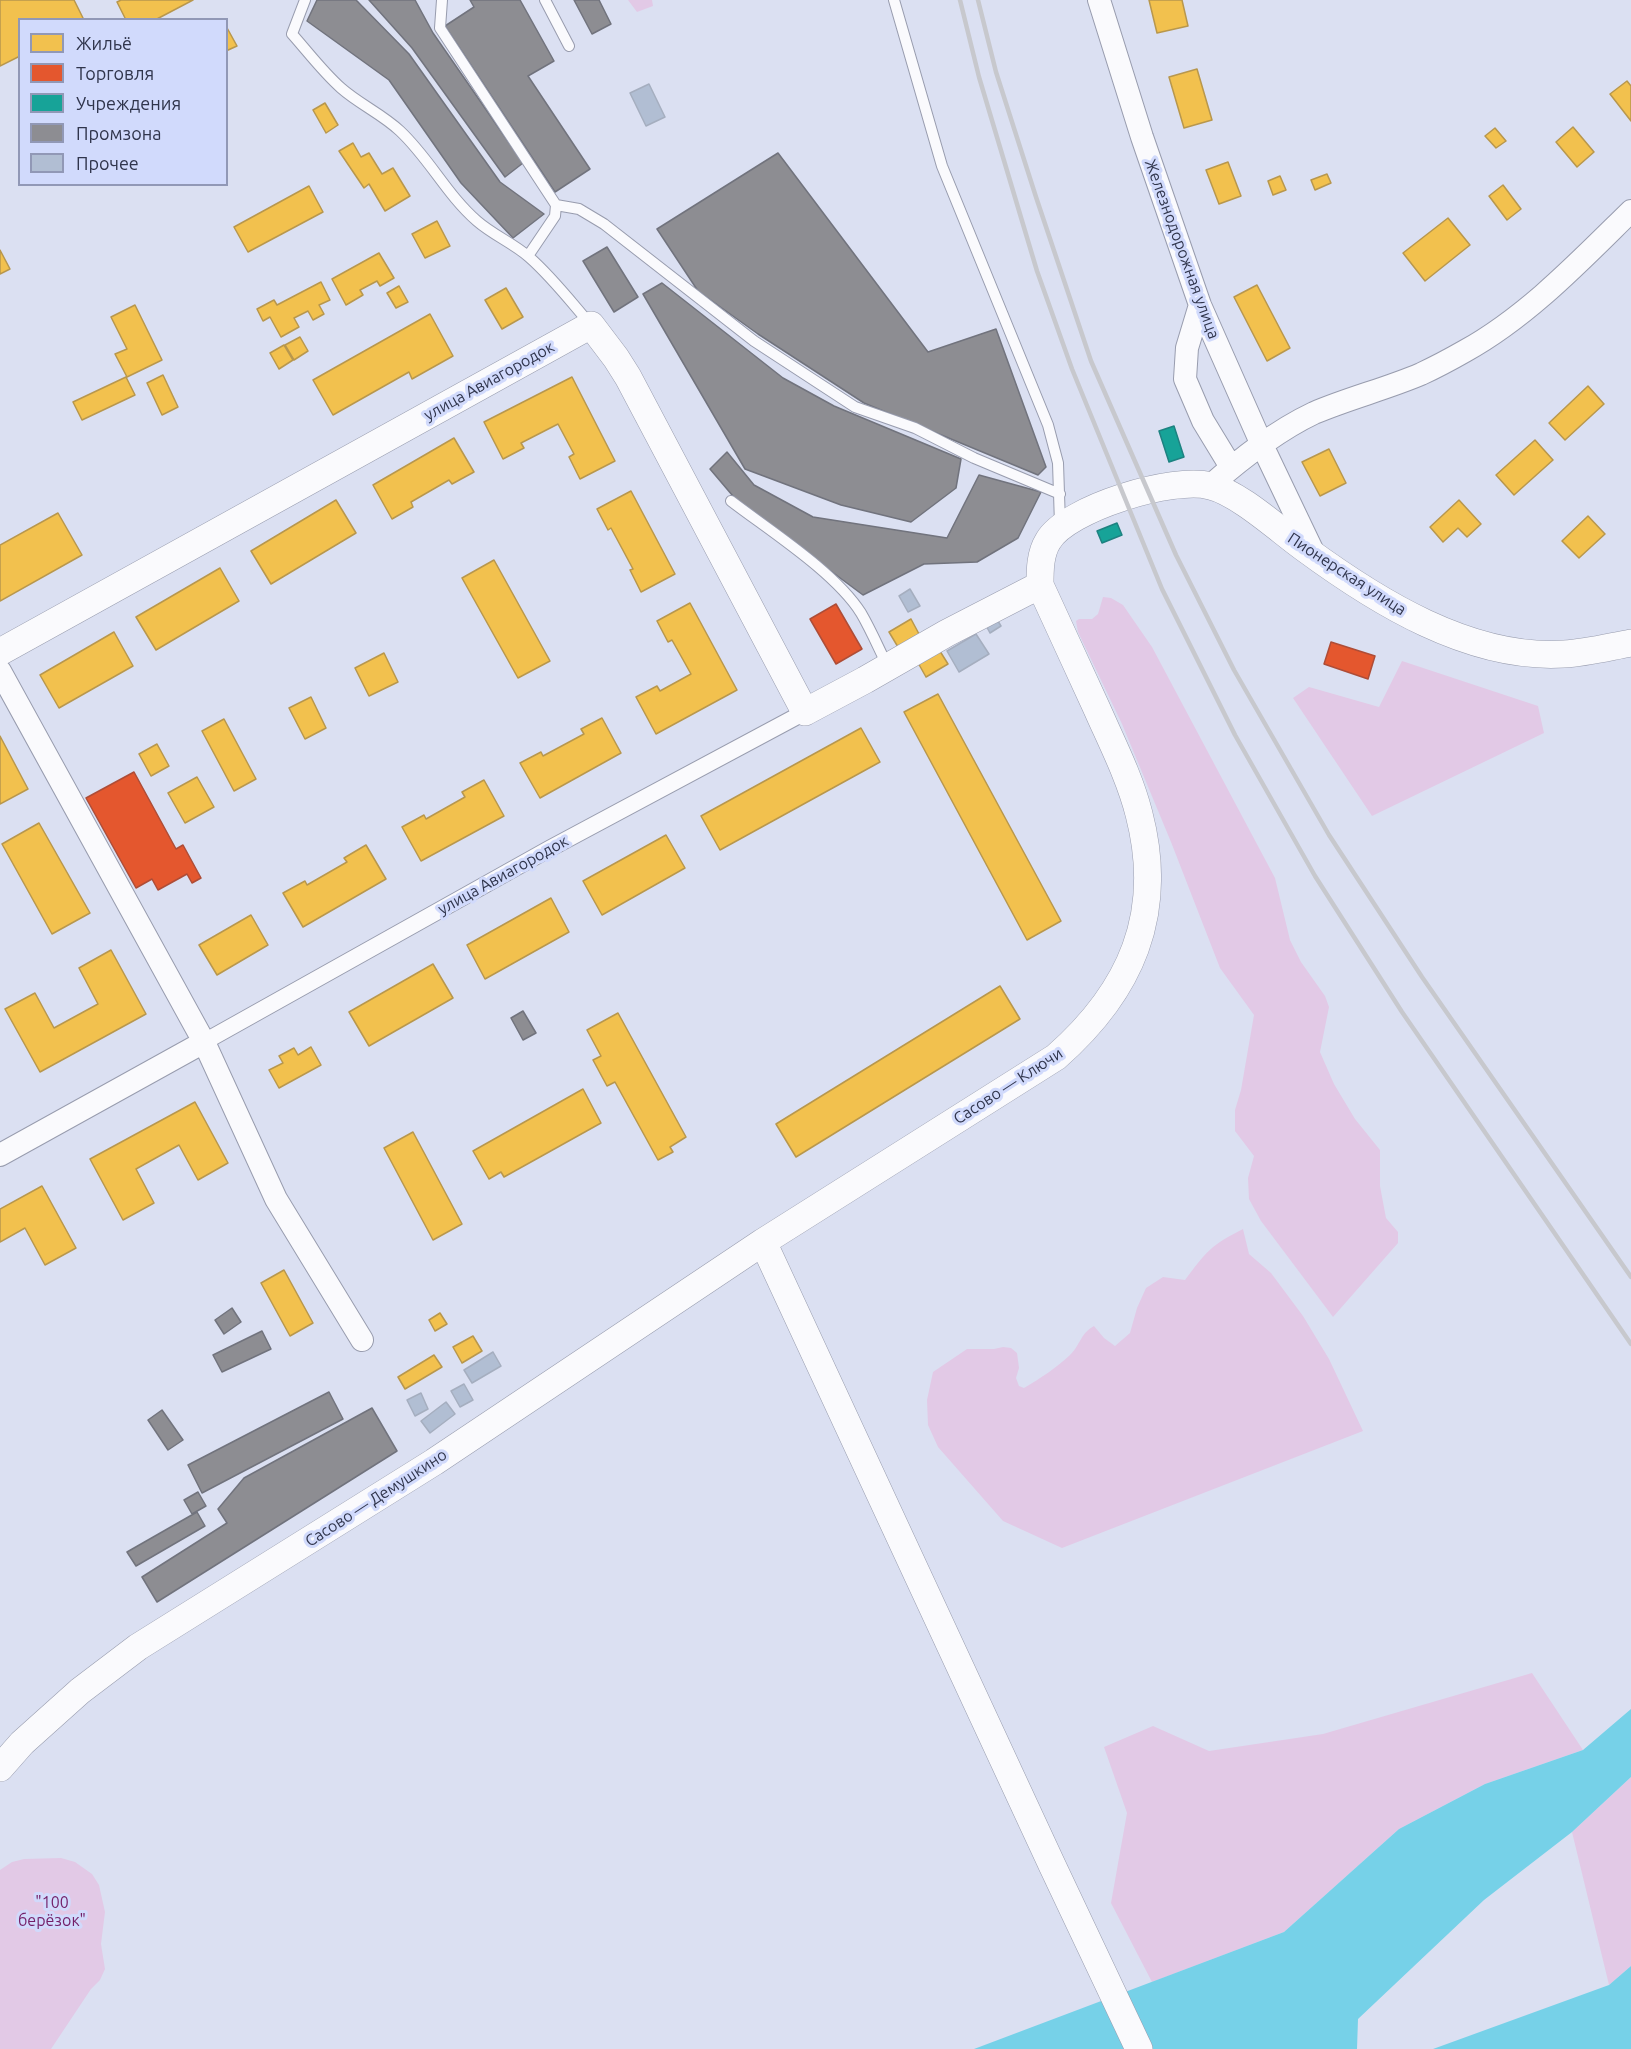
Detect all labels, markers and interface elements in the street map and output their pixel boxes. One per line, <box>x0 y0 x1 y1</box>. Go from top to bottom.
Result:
legend <box>18 18 228 186</box>
text: Жильё <box>76 33 132 53</box>
text: Торговля <box>76 63 154 83</box>
text: Учреждения <box>76 93 181 113</box>
text: Промзона <box>76 123 161 143</box>
text: Прочее <box>76 153 139 173</box>
street label: Железнодорожная улица <box>1141 157 1223 341</box>
street label: улица Авиагородок <box>421 337 557 425</box>
street label: Пионерская улица <box>1284 529 1410 619</box>
street label: улица Авиагородок <box>435 831 571 919</box>
street label: Сасово — Ключи <box>950 1044 1066 1128</box>
street label: Сасово — Демушкино <box>302 1445 450 1551</box>
park label: "100 берёзок" <box>18 1893 86 1931</box>

